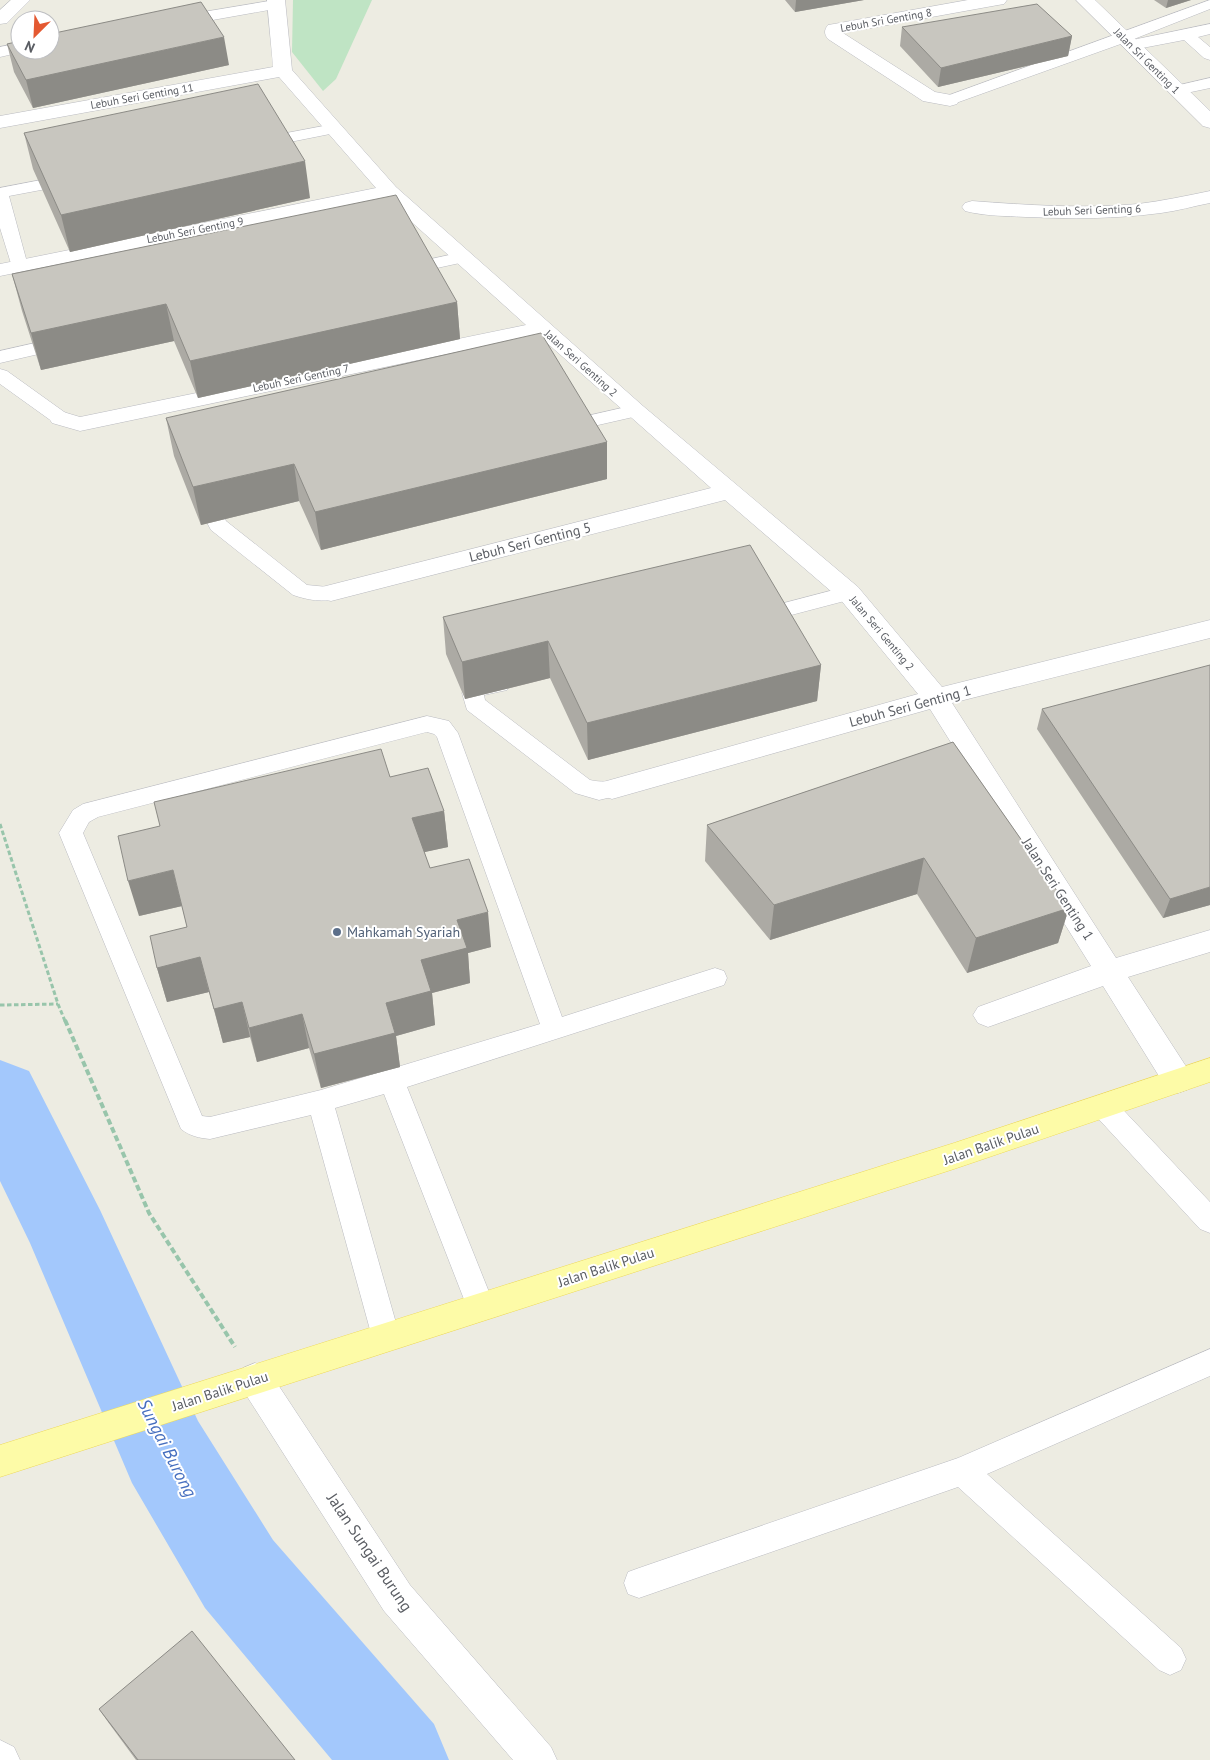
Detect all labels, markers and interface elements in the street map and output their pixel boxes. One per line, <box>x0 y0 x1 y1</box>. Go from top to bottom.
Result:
street label: Lebuh Sri Genting 8 <box>839 5 933 35</box>
north arrow <box>10 10 60 60</box>
street label: Jalan Sri Genting 1 <box>1110 24 1183 97</box>
text: N <box>22 37 38 57</box>
street label: Lebuh Seri Genting 11 <box>89 80 195 112</box>
street label: Lebuh Seri Genting 6 <box>1043 201 1141 219</box>
street label: Lebuh Seri Genting 9 <box>145 214 245 246</box>
street label: Jalan Seri Genting 2 <box>541 326 620 399</box>
street label: Lebuh Seri Genting 7 <box>251 361 351 395</box>
street label: Lebuh Seri Genting 5 <box>467 518 593 566</box>
street label: Jalan Seri Genting 2 <box>846 592 917 673</box>
street label: Lebuh Seri Genting 1 <box>847 681 973 731</box>
street label: Jalan Seri Genting 1 <box>1018 834 1098 944</box>
place label: Mahkamah Syariah <box>347 923 460 941</box>
marker: Mahkamah Syariah <box>331 926 343 938</box>
street label: Jalan Balik Pulau <box>940 1119 1041 1169</box>
street label: Jalan Balik Pulau <box>555 1243 656 1291</box>
street label: Jalan Balik Pulau <box>169 1367 270 1415</box>
water label: Sungai Burong <box>133 1395 202 1501</box>
street label: Jalan Sungai Burung <box>322 1488 417 1615</box>

